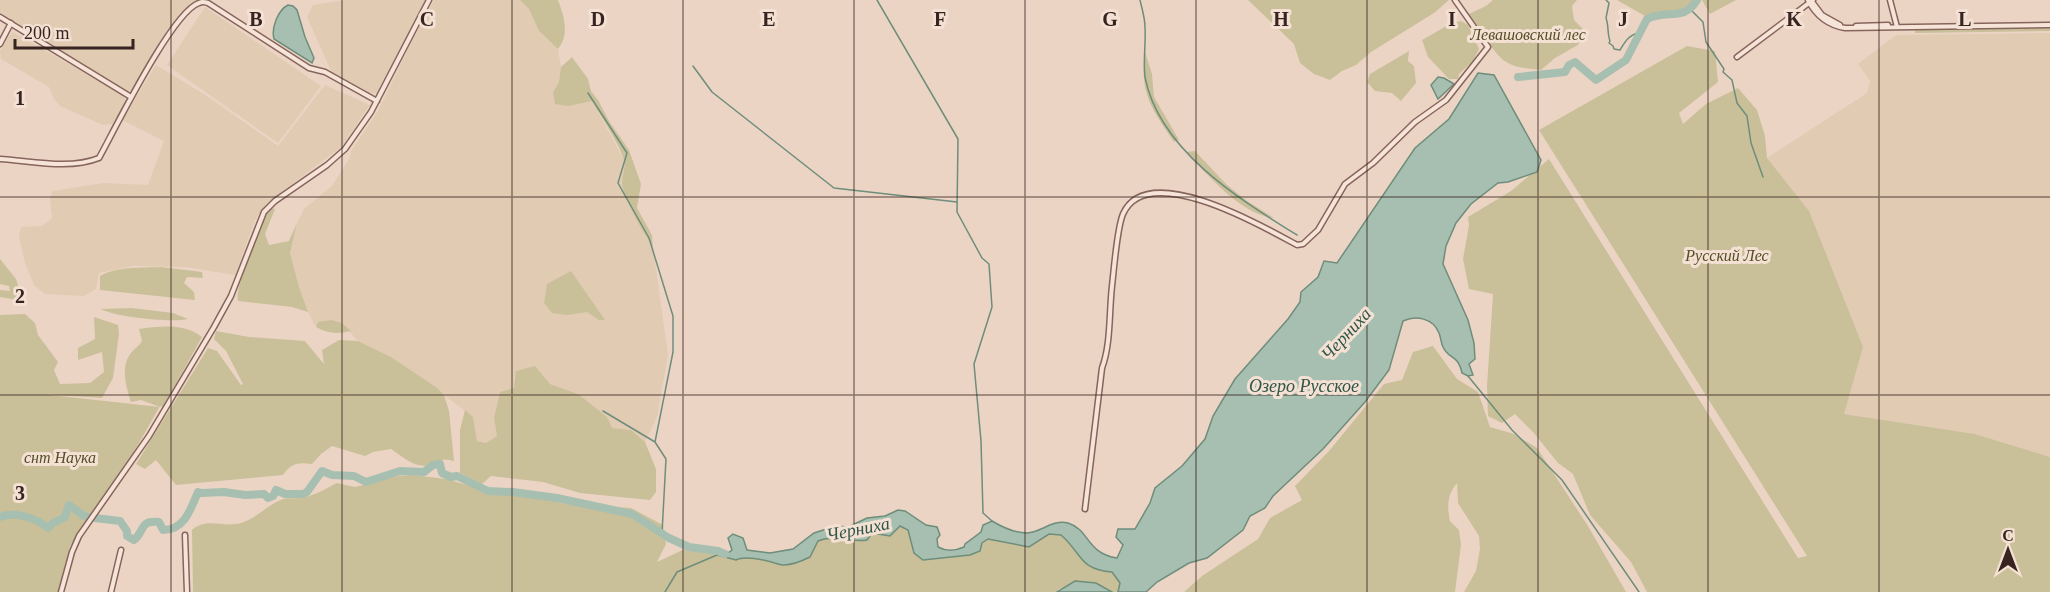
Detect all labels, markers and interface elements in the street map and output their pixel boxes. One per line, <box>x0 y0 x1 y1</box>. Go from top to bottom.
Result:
text: B <box>249 8 263 30</box>
text: C <box>420 8 434 30</box>
text: D <box>591 8 605 30</box>
text: E <box>762 8 776 30</box>
text: F <box>934 8 946 30</box>
text: G <box>1102 8 1118 30</box>
text: H <box>1273 8 1289 30</box>
text: I <box>1448 8 1456 30</box>
text: J <box>1618 8 1628 30</box>
text: K <box>1786 8 1802 30</box>
text: L <box>1958 8 1972 30</box>
scale bar <box>15 12 134 50</box>
text: 200 m <box>24 23 70 43</box>
park label: Левашовский лес <box>1469 26 1586 43</box>
text: 1 <box>15 87 25 109</box>
park label: Русский Лес <box>1684 247 1769 265</box>
text: 2 <box>15 285 25 307</box>
water label: Черниха <box>1317 304 1375 364</box>
water label: Озеро Русское <box>1249 376 1359 396</box>
park label: снт Наука <box>24 449 96 467</box>
text: 3 <box>15 482 25 504</box>
water label: Черниха <box>825 513 891 545</box>
north arrow <box>1978 520 2038 580</box>
text: С <box>2002 527 2014 544</box>

